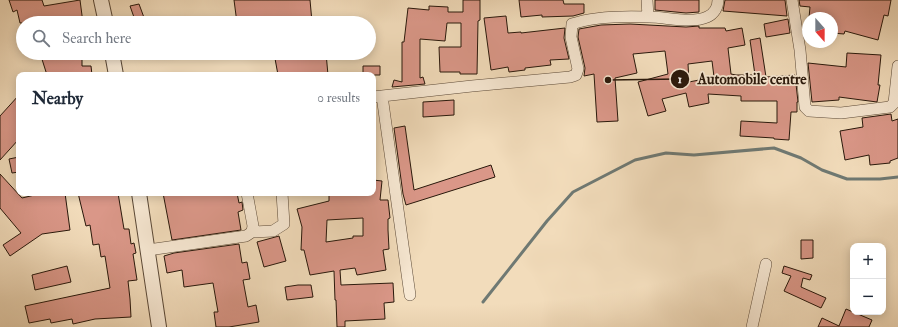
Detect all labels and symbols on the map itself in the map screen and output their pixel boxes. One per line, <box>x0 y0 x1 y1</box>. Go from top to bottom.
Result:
north arrow <box>802 12 838 48</box>
callout: Automobile centre <box>670 66 815 93</box>
text: Automobile centre <box>696 70 807 89</box>
text: 1 <box>678 72 682 87</box>

